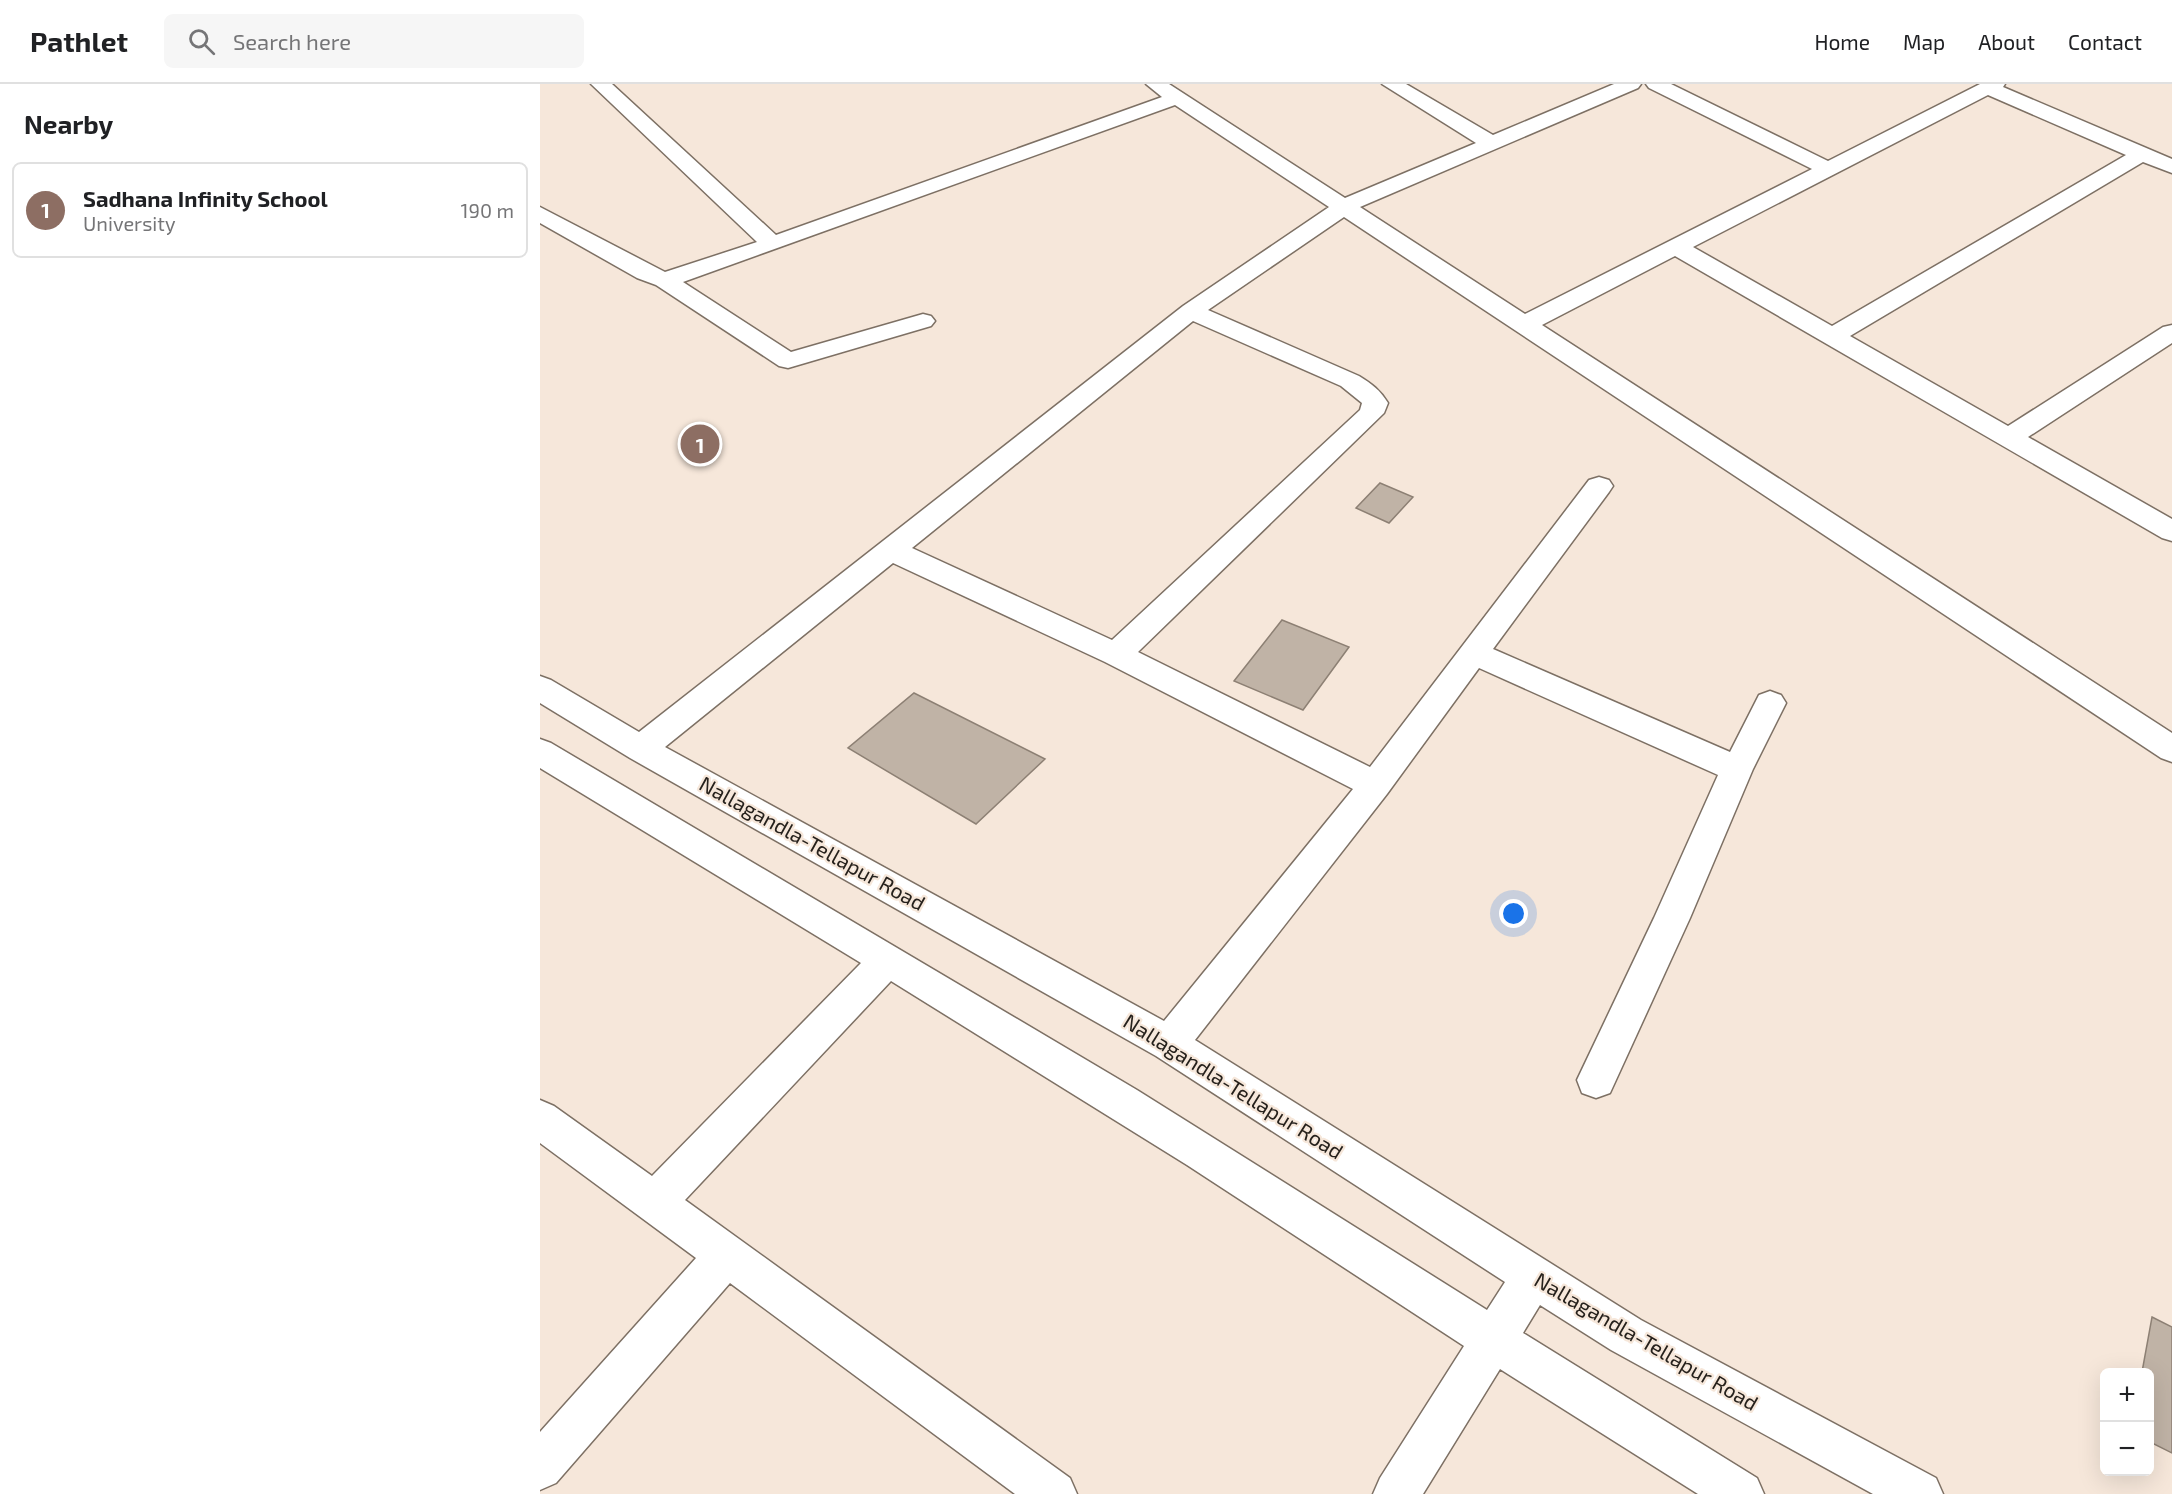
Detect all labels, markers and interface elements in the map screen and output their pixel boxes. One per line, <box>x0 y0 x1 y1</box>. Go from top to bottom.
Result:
search box <box>164 14 584 68</box>
text: Pathlet <box>30 24 128 58</box>
icon: search <box>185 25 218 58</box>
text: Search here <box>233 28 351 54</box>
text: Home <box>1814 29 1870 54</box>
text: Map <box>1903 29 1945 54</box>
text: About <box>1978 29 2035 54</box>
text: Contact <box>2068 29 2142 54</box>
text: Nearby <box>24 108 113 139</box>
text: Sadhana Infinity School <box>83 185 328 211</box>
text: 1 <box>41 198 50 222</box>
text: 190 m <box>461 198 514 222</box>
text: University <box>83 211 175 235</box>
pin: 1 <box>680 422 720 466</box>
street label: Nallagandla-Tellapur Road <box>696 770 930 915</box>
your location <box>1499 899 1528 928</box>
street label: Nallagandla-Tellapur Road <box>1119 1008 1348 1164</box>
street label: Nallagandla-Tellapur Road <box>1530 1266 1763 1415</box>
map controls <box>2100 1368 2154 1476</box>
button: + <box>2100 1368 2154 1422</box>
button: − <box>2100 1422 2154 1476</box>

